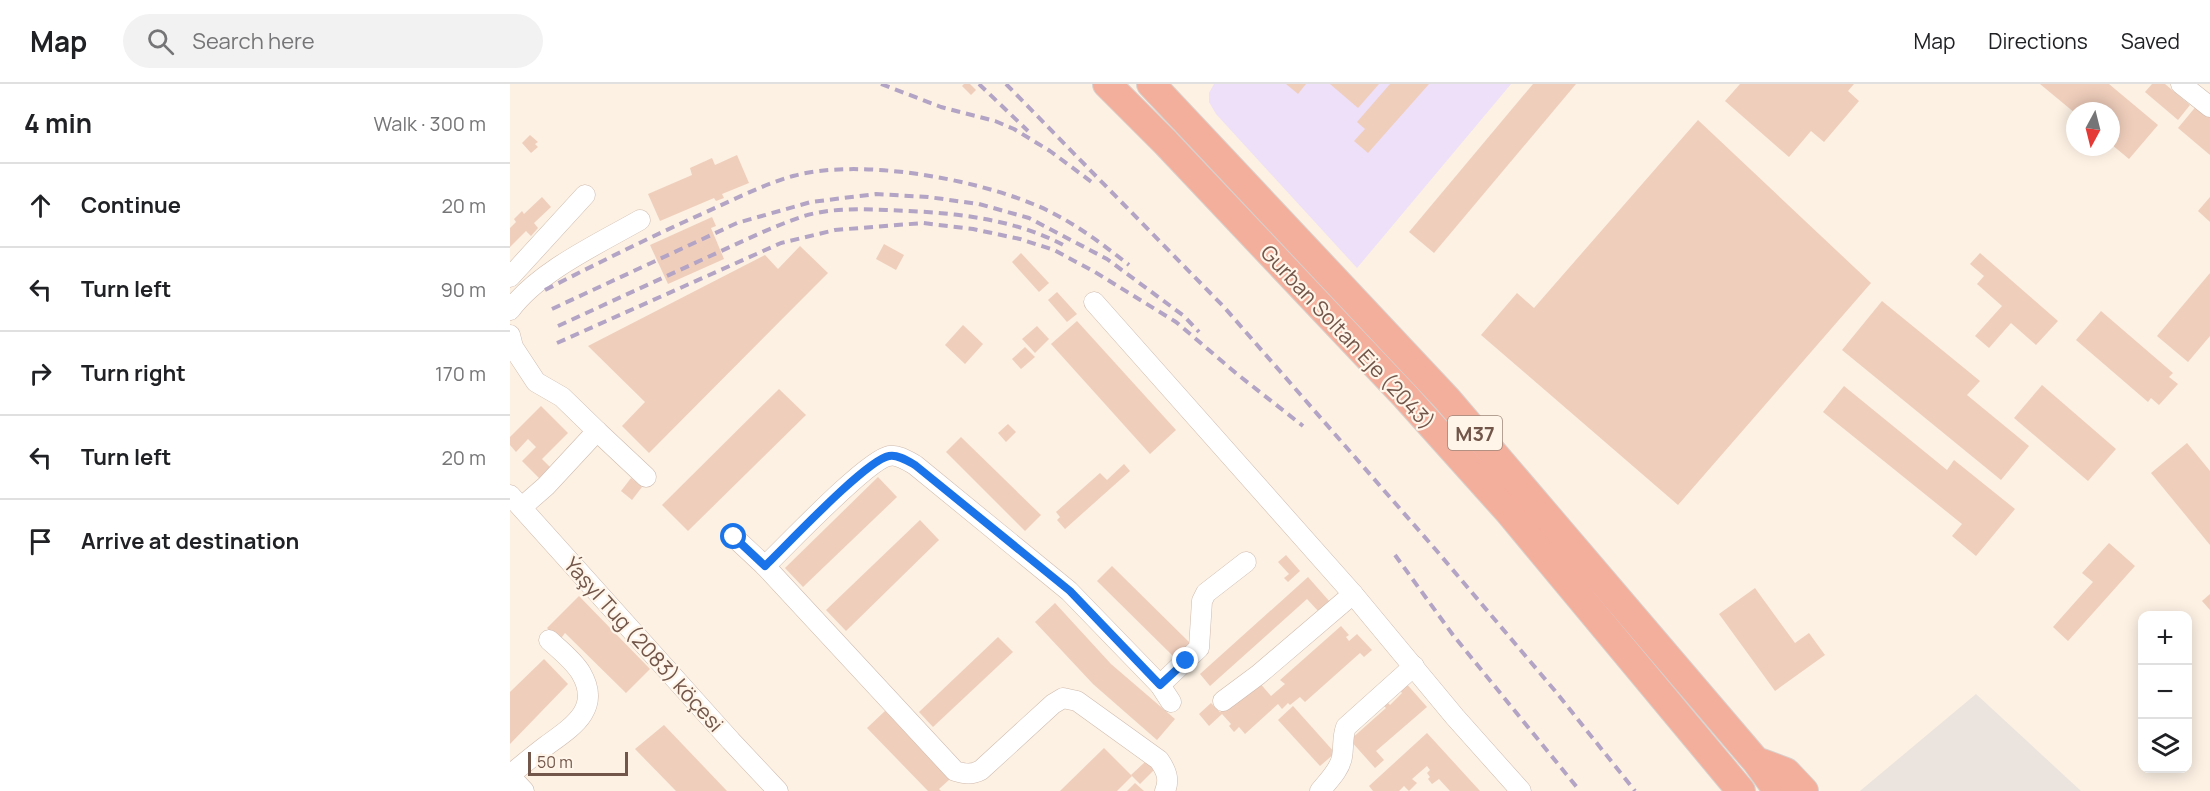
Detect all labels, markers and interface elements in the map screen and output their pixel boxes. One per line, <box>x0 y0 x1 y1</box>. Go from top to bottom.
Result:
search box <box>123 14 543 68</box>
text: Map <box>30 22 87 60</box>
icon: search <box>144 25 177 58</box>
text: Search here <box>192 26 315 56</box>
text: Map <box>1914 27 1955 55</box>
text: Directions <box>1988 27 2088 55</box>
text: Saved <box>2121 27 2180 55</box>
north arrow <box>2066 102 2120 156</box>
text: 4 min <box>24 105 92 141</box>
text: Walk · 300 m <box>374 110 486 137</box>
icon: ahead <box>24 189 57 222</box>
text: Continue <box>81 190 181 220</box>
text: 20 m <box>441 192 486 219</box>
street label: Gurban Soltan Eje (2043) <box>1255 239 1441 435</box>
icon: left <box>24 273 57 306</box>
text: Turn left <box>81 274 171 304</box>
text: 90 m <box>440 276 486 303</box>
icon: right <box>24 357 57 390</box>
text: Turn right <box>81 358 186 388</box>
text: 170 m <box>435 360 486 387</box>
road number: M37 <box>1448 416 1502 450</box>
icon: left <box>24 441 57 474</box>
text: Turn left <box>81 442 171 472</box>
text: 20 m <box>441 444 486 471</box>
route start <box>720 523 746 549</box>
icon: arrive <box>24 525 57 558</box>
text: Arrive at destination <box>81 526 299 556</box>
street label: Ýaşyl Tug (2083) köçesi <box>558 551 730 737</box>
map controls <box>2138 611 2192 773</box>
button: + <box>2138 611 2192 665</box>
route end <box>1172 647 1198 673</box>
button: − <box>2138 665 2192 719</box>
button: layers <box>2138 719 2192 773</box>
scale bar <box>528 749 628 776</box>
text: 50 m <box>537 751 573 773</box>

